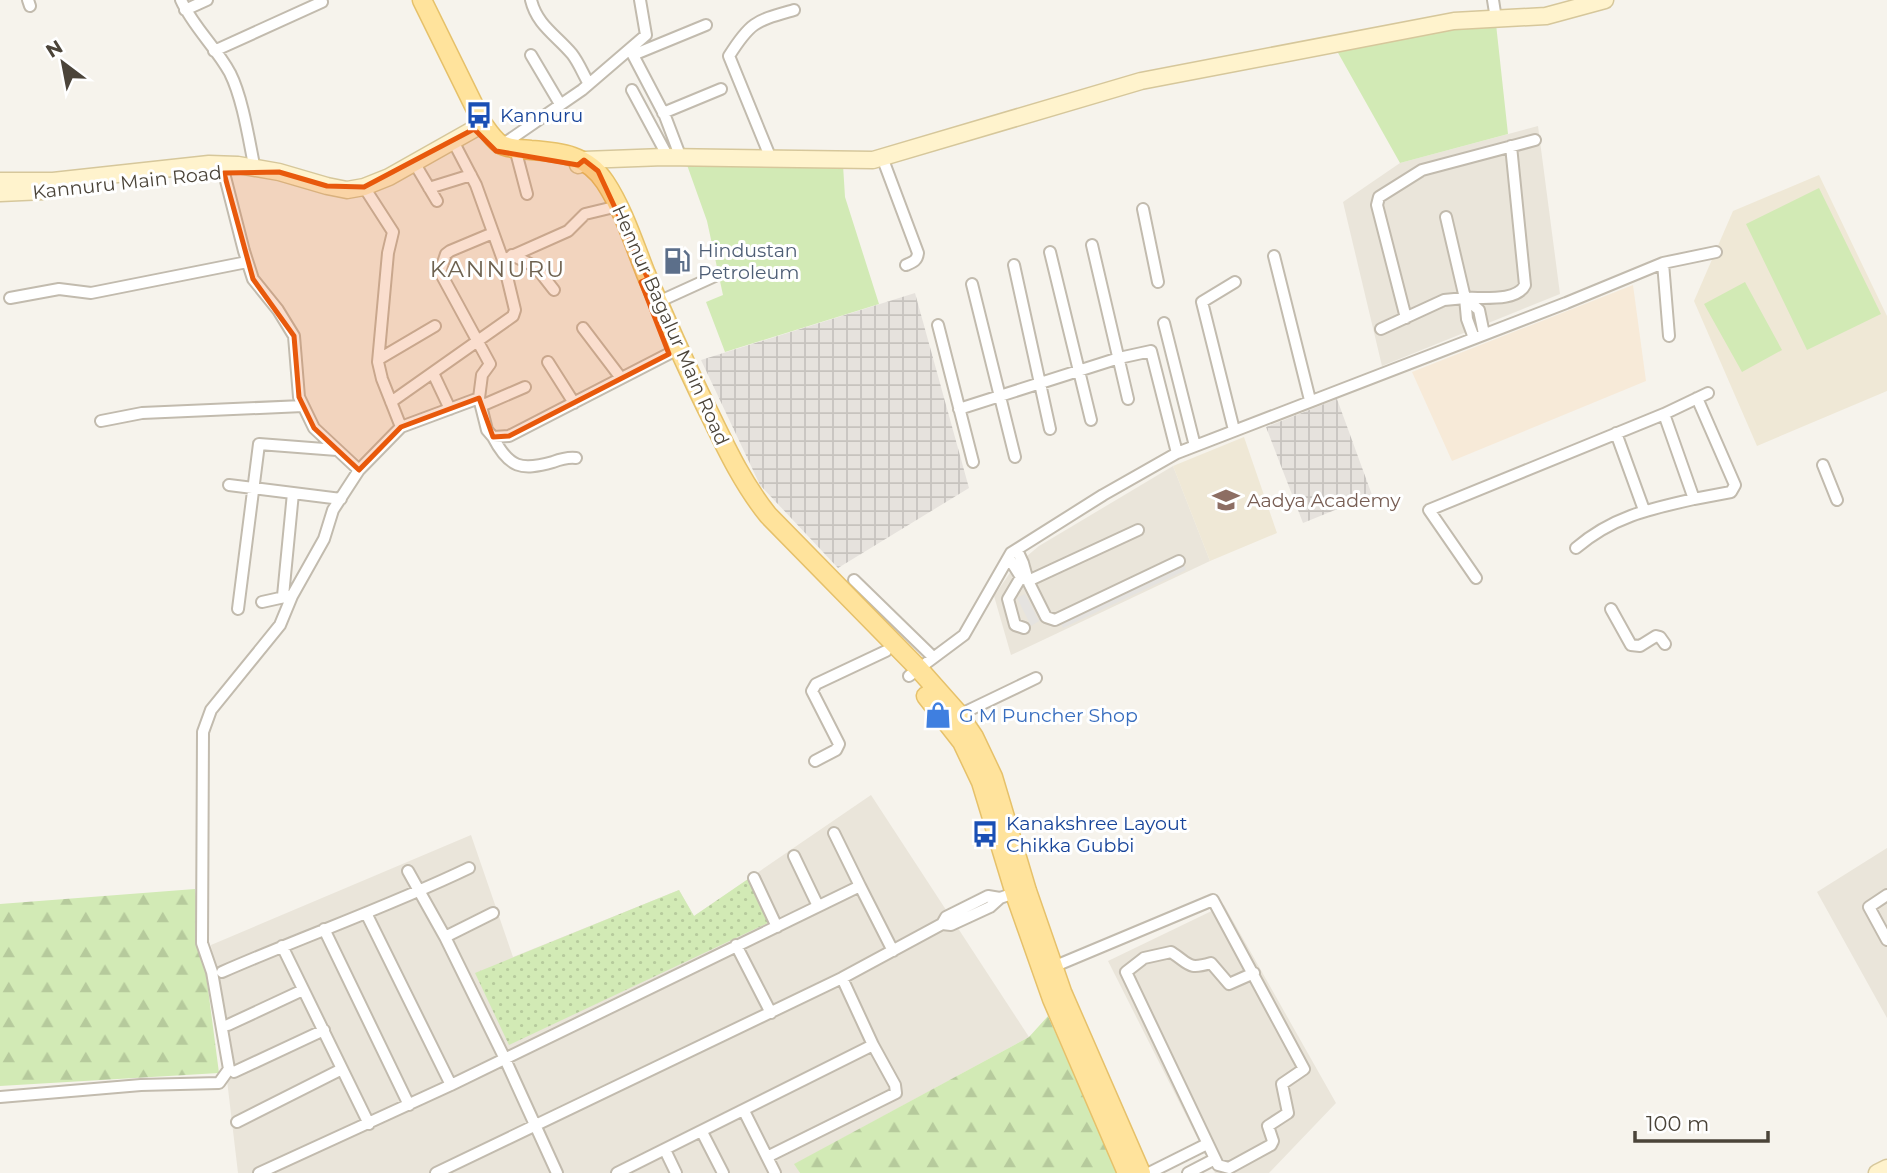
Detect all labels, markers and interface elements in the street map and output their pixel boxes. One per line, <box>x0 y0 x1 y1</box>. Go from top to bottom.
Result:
north arrow <box>28 28 98 98</box>
text: N <box>42 35 67 63</box>
bus stop icon: Kannuru <box>464 100 494 130</box>
place label: Kannuru <box>500 104 583 127</box>
street label: Kannuru Main Road <box>31 161 223 204</box>
street label: Hennur Bagalur Main Road <box>607 202 734 449</box>
place label: Hindustan Petroleum <box>698 239 799 284</box>
fuel station icon: Hindustan Petroleum <box>662 246 692 276</box>
district label: KANNURU <box>430 255 566 283</box>
school or university icon: Aadya Academy <box>1211 485 1241 515</box>
place label: Aadya Academy <box>1247 489 1401 512</box>
shop icon: G M Puncher Shop <box>923 700 953 730</box>
place label: G M Puncher Shop <box>959 704 1138 727</box>
place label: Kanakshree Layout Chikka Gubbi <box>1006 812 1188 857</box>
bus stop icon: Kanakshree Layout Chikka Gubbi <box>970 819 1000 849</box>
scale bar <box>1635 1100 1768 1144</box>
text: 100 m <box>1646 1111 1709 1136</box>

